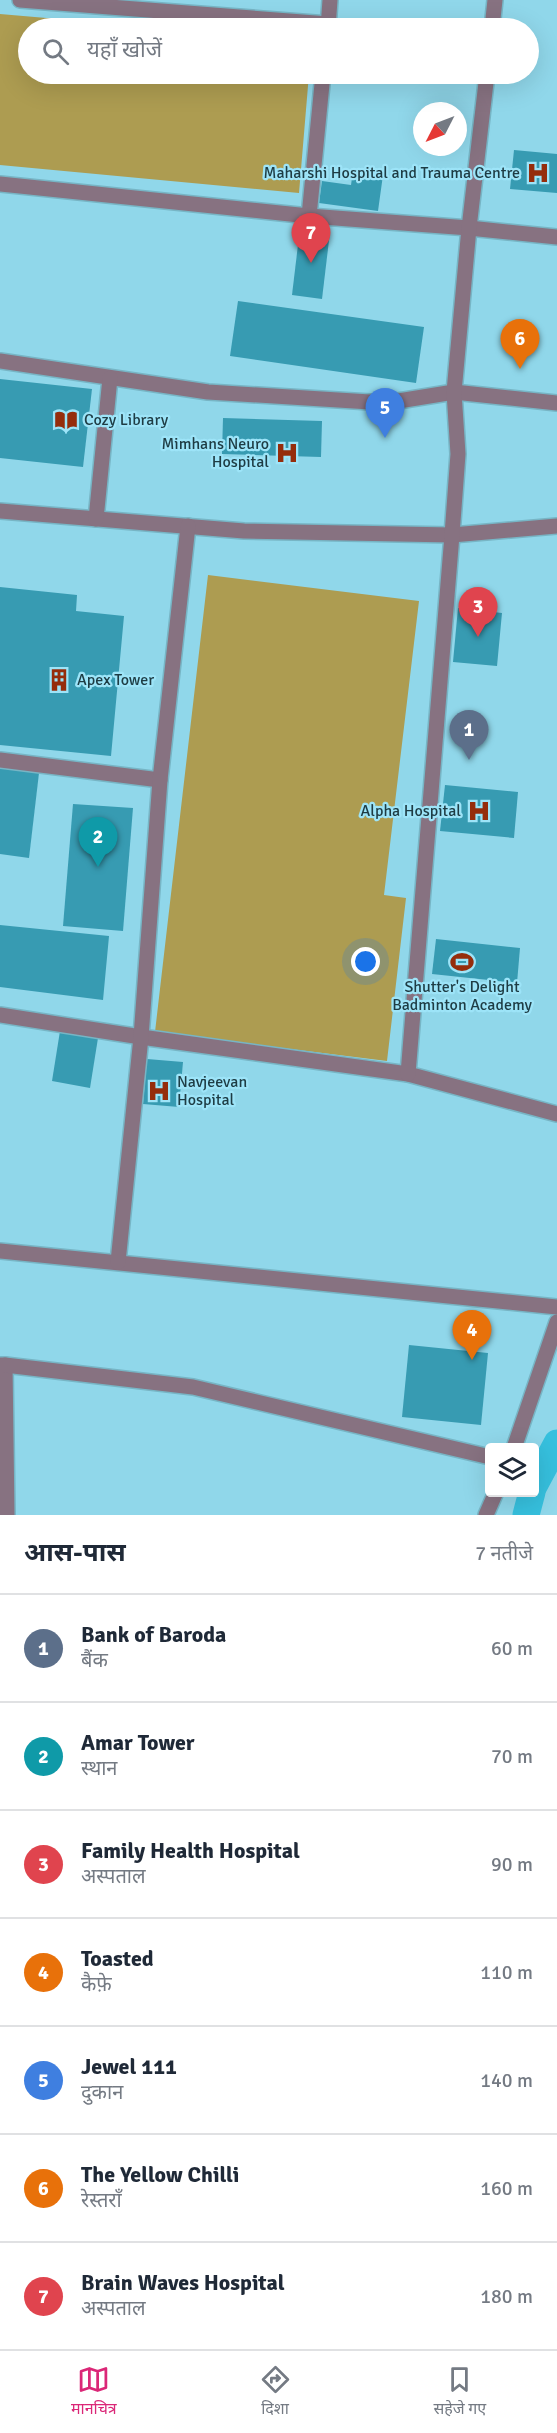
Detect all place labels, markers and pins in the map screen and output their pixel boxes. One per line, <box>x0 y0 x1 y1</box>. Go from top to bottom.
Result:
hospital icon: Maharshi Hospital and Trauma Centre <box>525 160 551 186</box>
place label: Maharshi Hospital and Trauma Centre <box>263 163 520 183</box>
pin: 7 <box>292 214 330 263</box>
pin: 6 <box>500 320 540 369</box>
pin: 5 <box>366 388 404 438</box>
library icon: Cozy Library <box>53 407 79 433</box>
place label: Cozy Library <box>84 410 169 430</box>
place label: Mimhans Neuro Hospital <box>161 434 269 472</box>
hospital icon: Mimhans Neuro Hospital <box>274 440 300 466</box>
pin: 3 <box>458 588 498 637</box>
building icon: Apex Tower <box>46 667 72 693</box>
place label: Apex Tower <box>77 670 154 690</box>
pin: 1 <box>450 710 488 760</box>
hospital icon: Alpha Hospital <box>466 798 492 824</box>
place label: Alpha Hospital <box>361 801 461 821</box>
pin: 2 <box>78 818 118 867</box>
sports icon: Shutter's Delight Badminton Academy <box>449 949 475 975</box>
place label: Shutter's Delight Badminton Academy <box>392 977 532 1015</box>
place label: Navjeevan Hospital <box>177 1072 247 1110</box>
hospital icon: Navjeevan Hospital <box>146 1078 172 1104</box>
pin: 4 <box>452 1310 492 1360</box>

